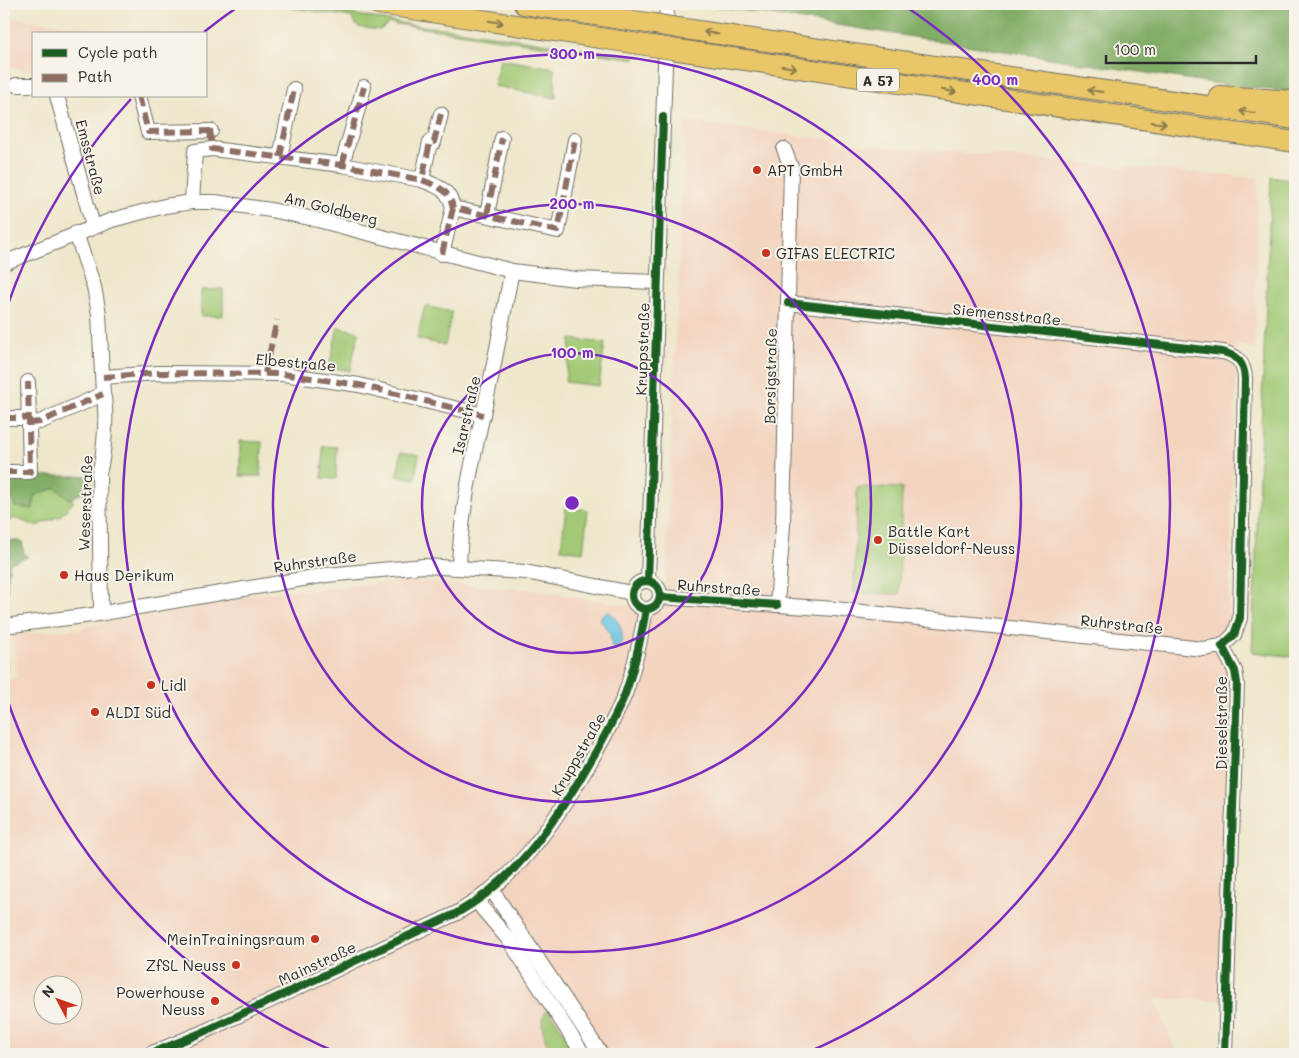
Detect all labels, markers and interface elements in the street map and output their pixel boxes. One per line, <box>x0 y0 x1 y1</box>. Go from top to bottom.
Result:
one-way arrow <box>488 17 504 27</box>
one-way arrow <box>703 28 719 38</box>
legend <box>32 32 208 98</box>
scale bar <box>1106 32 1256 64</box>
text: 100 m <box>1114 39 1156 59</box>
text: Cycle path <box>78 42 157 62</box>
text: 300 m <box>549 43 595 63</box>
one-way arrow <box>780 62 796 72</box>
text: Path <box>78 66 112 86</box>
road number: A 57 <box>857 68 899 92</box>
text: 400 m <box>972 69 1018 89</box>
one-way arrow <box>1087 86 1103 96</box>
one-way arrow <box>941 87 957 97</box>
one-way arrow <box>1239 107 1255 117</box>
street label: Emsstraße <box>71 117 111 197</box>
one-way arrow <box>1151 118 1167 128</box>
place label: APT GmbH <box>767 160 843 180</box>
marker: APT GmbH <box>751 164 763 176</box>
street label: Am Goldberg <box>282 187 380 229</box>
text: 200 m <box>550 193 595 213</box>
place label: GIFAS ELECTRIC <box>776 243 895 263</box>
marker: GIFAS ELECTRIC <box>760 247 772 259</box>
street label: Siemensstraße <box>952 298 1062 330</box>
street label: Kruppstraße <box>630 302 654 396</box>
street label: Borsigstraße <box>759 328 781 424</box>
text: 100 m <box>550 342 594 362</box>
street label: Elbestraße <box>255 349 337 375</box>
street label: Isarstraße <box>447 374 485 456</box>
street label: Weserstraße <box>73 455 97 551</box>
centre of rings <box>563 494 581 512</box>
place label: Battle Kart Düsseldorf-Neuss <box>888 521 1015 558</box>
marker: Battle Kart Düsseldorf-Neuss <box>872 534 884 546</box>
street label: Ruhrstraße <box>272 545 358 577</box>
place label: Haus Derikum <box>74 565 174 585</box>
marker: Haus Derikum <box>58 569 70 581</box>
street label: Ruhrstraße <box>677 574 761 600</box>
street label: Ruhrstraße <box>1079 610 1165 638</box>
place label: Lidl <box>161 675 187 695</box>
street label: Dieselstraße <box>1211 676 1231 770</box>
marker: Lidl <box>145 679 157 691</box>
place label: ALDI Süd <box>105 702 171 722</box>
marker: ALDI Süd <box>89 706 101 718</box>
street label: Kruppstraße <box>546 709 610 799</box>
place label: MeinTrainingsraum <box>167 929 305 949</box>
marker: MeinTrainingsraum <box>309 933 321 945</box>
street label: Mainstraße <box>275 936 359 990</box>
place label: ZfSL Neuss <box>146 955 226 975</box>
marker: ZfSL Neuss <box>230 959 242 971</box>
north arrow <box>32 976 82 1026</box>
text: N <box>37 981 58 1001</box>
place label: Powerhouse Neuss <box>116 982 205 1019</box>
marker: Powerhouse Neuss <box>209 995 221 1007</box>

